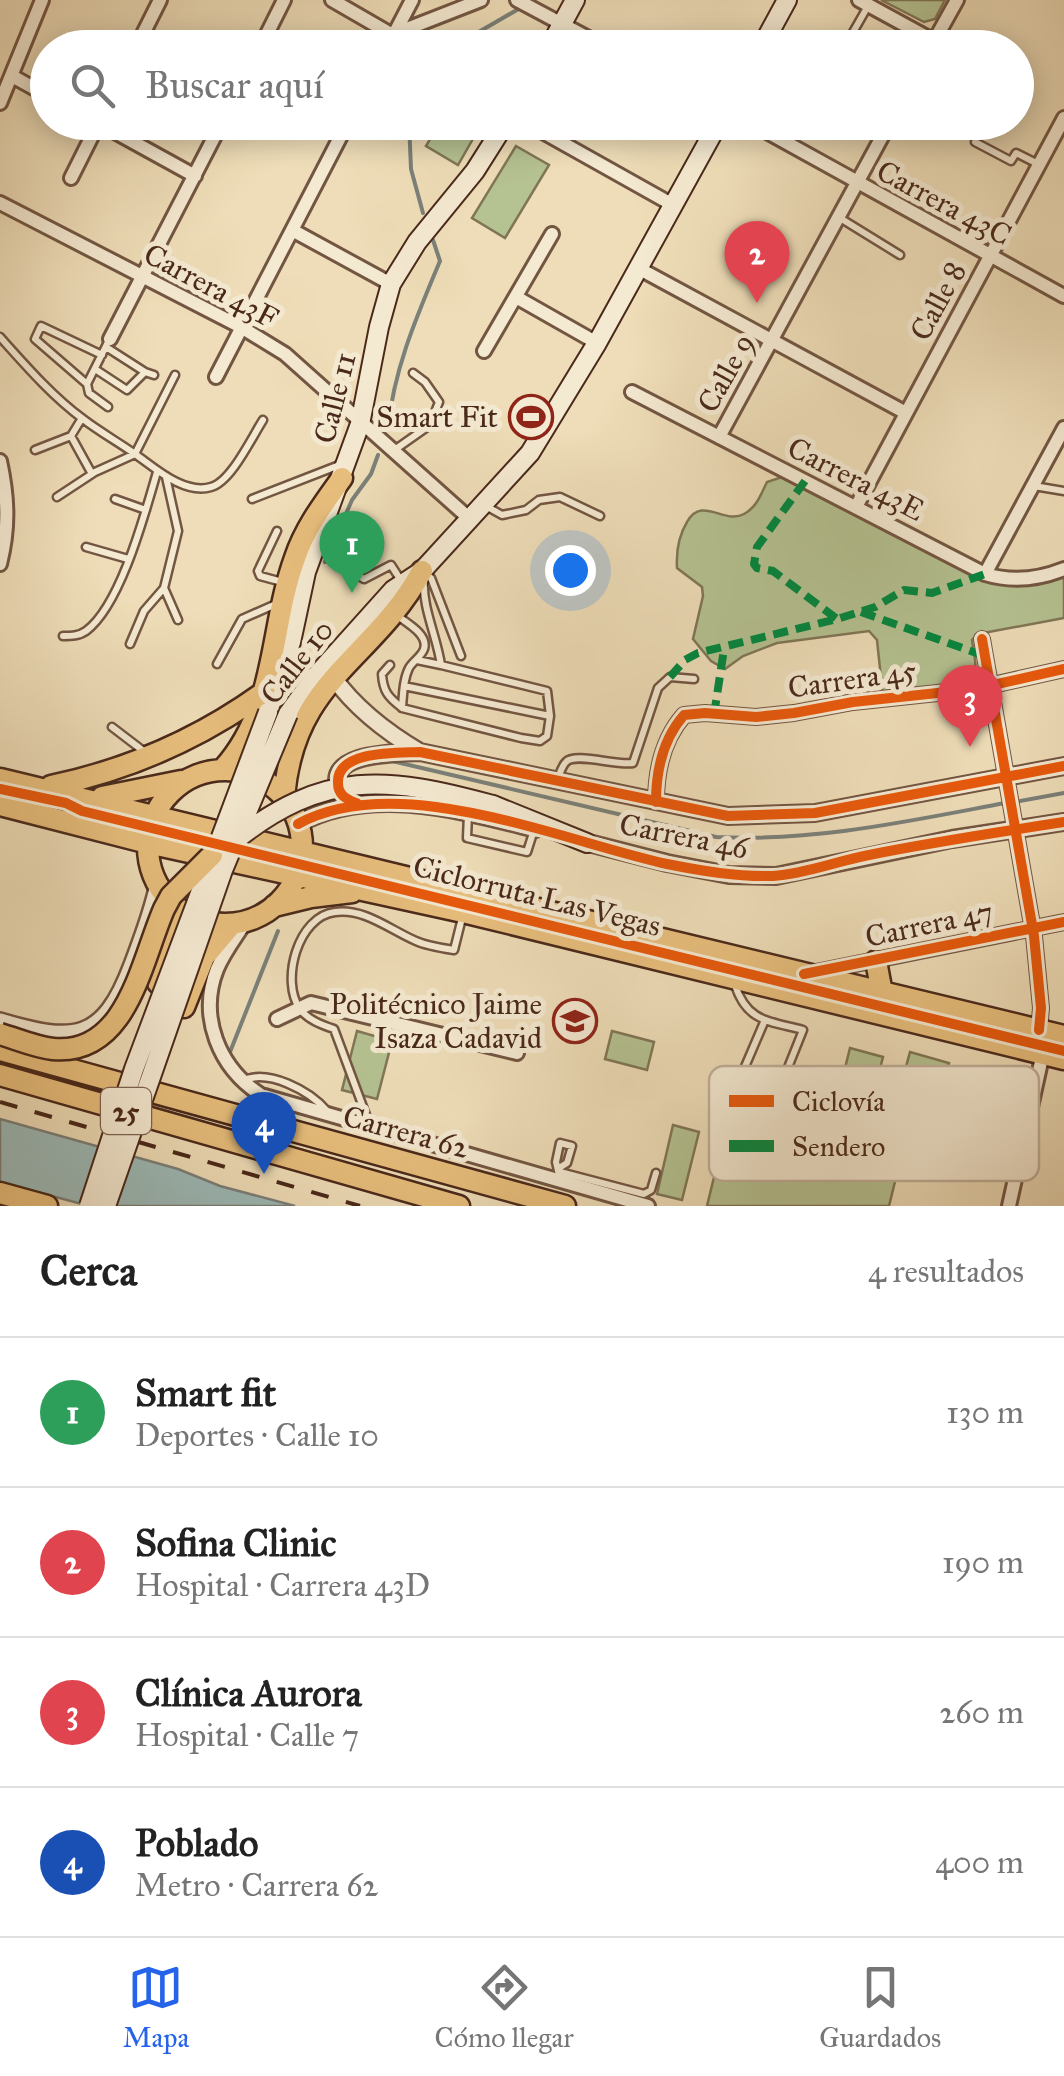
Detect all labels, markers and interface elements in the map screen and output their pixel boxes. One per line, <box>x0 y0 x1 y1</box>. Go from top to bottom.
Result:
search box <box>30 30 1034 140</box>
icon: search <box>65 58 120 113</box>
text: Buscar aquí <box>145 62 324 108</box>
street label: Carrera 43C <box>870 152 1018 254</box>
pin: 2 <box>724 220 790 303</box>
street label: Carrera 43F <box>138 236 285 336</box>
street label: Calle 8 <box>902 255 974 347</box>
street label: Calle 9 <box>690 327 763 419</box>
street label: Calle 11 <box>306 349 364 447</box>
sports icon: Smart Fit <box>508 394 554 440</box>
place label: Smart Fit <box>376 399 498 435</box>
street label: Carrera 43E <box>782 429 930 529</box>
pin: 1 <box>320 510 384 593</box>
your location <box>545 545 596 596</box>
street label: Calle 10 <box>253 613 341 711</box>
street label: Carrera 45 <box>786 652 918 706</box>
pin: 3 <box>938 664 1002 747</box>
street label: Carrera 46 <box>617 806 753 866</box>
street label: Ciclorruta Las Vegas <box>409 848 665 944</box>
street label: Carrera 47 <box>862 893 996 955</box>
place label: Politécnico Jaime Isaza Cadavid <box>330 986 542 1056</box>
school or university icon: Politécnico Jaime Isaza Cadavid <box>552 998 598 1044</box>
legend <box>709 1066 1039 1181</box>
text: Ciclovía <box>792 1084 885 1119</box>
road number: 25 <box>101 1088 151 1134</box>
pin: 4 <box>232 1092 296 1174</box>
street label: Carrera 62 <box>339 1098 473 1166</box>
text: Sendero <box>792 1129 885 1164</box>
text: Cerca <box>40 1245 137 1297</box>
text: 4 resultados <box>868 1252 1024 1291</box>
text: Smart fit <box>135 1370 276 1416</box>
text: 1 <box>66 1393 79 1432</box>
text: 130 m <box>946 1393 1024 1432</box>
text: Deportes · Calle 10 <box>135 1416 379 1455</box>
text: Sofina Clinic <box>135 1520 337 1566</box>
text: 2 <box>65 1543 80 1582</box>
text: 190 m <box>942 1543 1024 1582</box>
text: Hospital · Carrera 43D <box>135 1566 430 1605</box>
text: Clínica Aurora <box>135 1670 362 1716</box>
text: 3 <box>66 1693 79 1732</box>
text: 260 m <box>939 1693 1024 1732</box>
text: Hospital · Calle 7 <box>135 1716 359 1755</box>
text: Poblado <box>135 1820 258 1866</box>
text: 4 <box>64 1843 81 1882</box>
text: 400 m <box>935 1843 1024 1882</box>
text: Metro · Carrera 62 <box>135 1866 378 1905</box>
tab: Mapa <box>123 1960 189 2055</box>
tab: Cómo llegar <box>435 1960 574 2055</box>
tab: Guardados <box>819 1960 941 2055</box>

